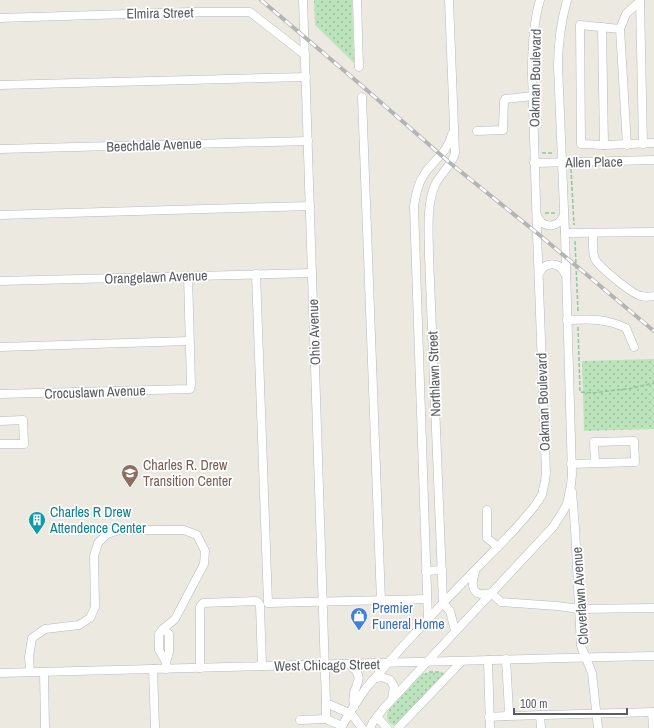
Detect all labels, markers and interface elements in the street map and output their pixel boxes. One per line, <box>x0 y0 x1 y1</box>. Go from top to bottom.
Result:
street label: Elmira Street <box>126 3 194 23</box>
street label: Oakman Boulevard <box>525 29 545 127</box>
street label: Beechdale Avenue <box>106 134 202 156</box>
street label: Allen Place <box>564 153 623 172</box>
street label: Orangelawn Avenue <box>104 266 208 288</box>
street label: Ohio Avenue <box>304 299 324 365</box>
street label: Northlawn Street <box>424 331 444 417</box>
street label: Oakman Boulevard <box>532 353 554 451</box>
street label: Crocuslawn Avenue <box>44 381 146 403</box>
place label: Charles R. Drew Transition Center <box>143 456 232 490</box>
school or university icon: Charles R. Drew Transition Center <box>120 463 140 488</box>
place label: Charles R Drew Attendence Center <box>49 503 146 537</box>
building icon: Charles R Drew Attendence Center <box>27 510 47 535</box>
street label: Cloverlawn Avenue <box>568 546 592 646</box>
place label: Premier Funeral Home <box>372 599 445 633</box>
shop icon: Premier Funeral Home <box>349 606 369 631</box>
street label: West Chicago Street <box>274 655 380 675</box>
scale bar <box>514 690 627 716</box>
text: 100 m <box>520 696 547 712</box>

